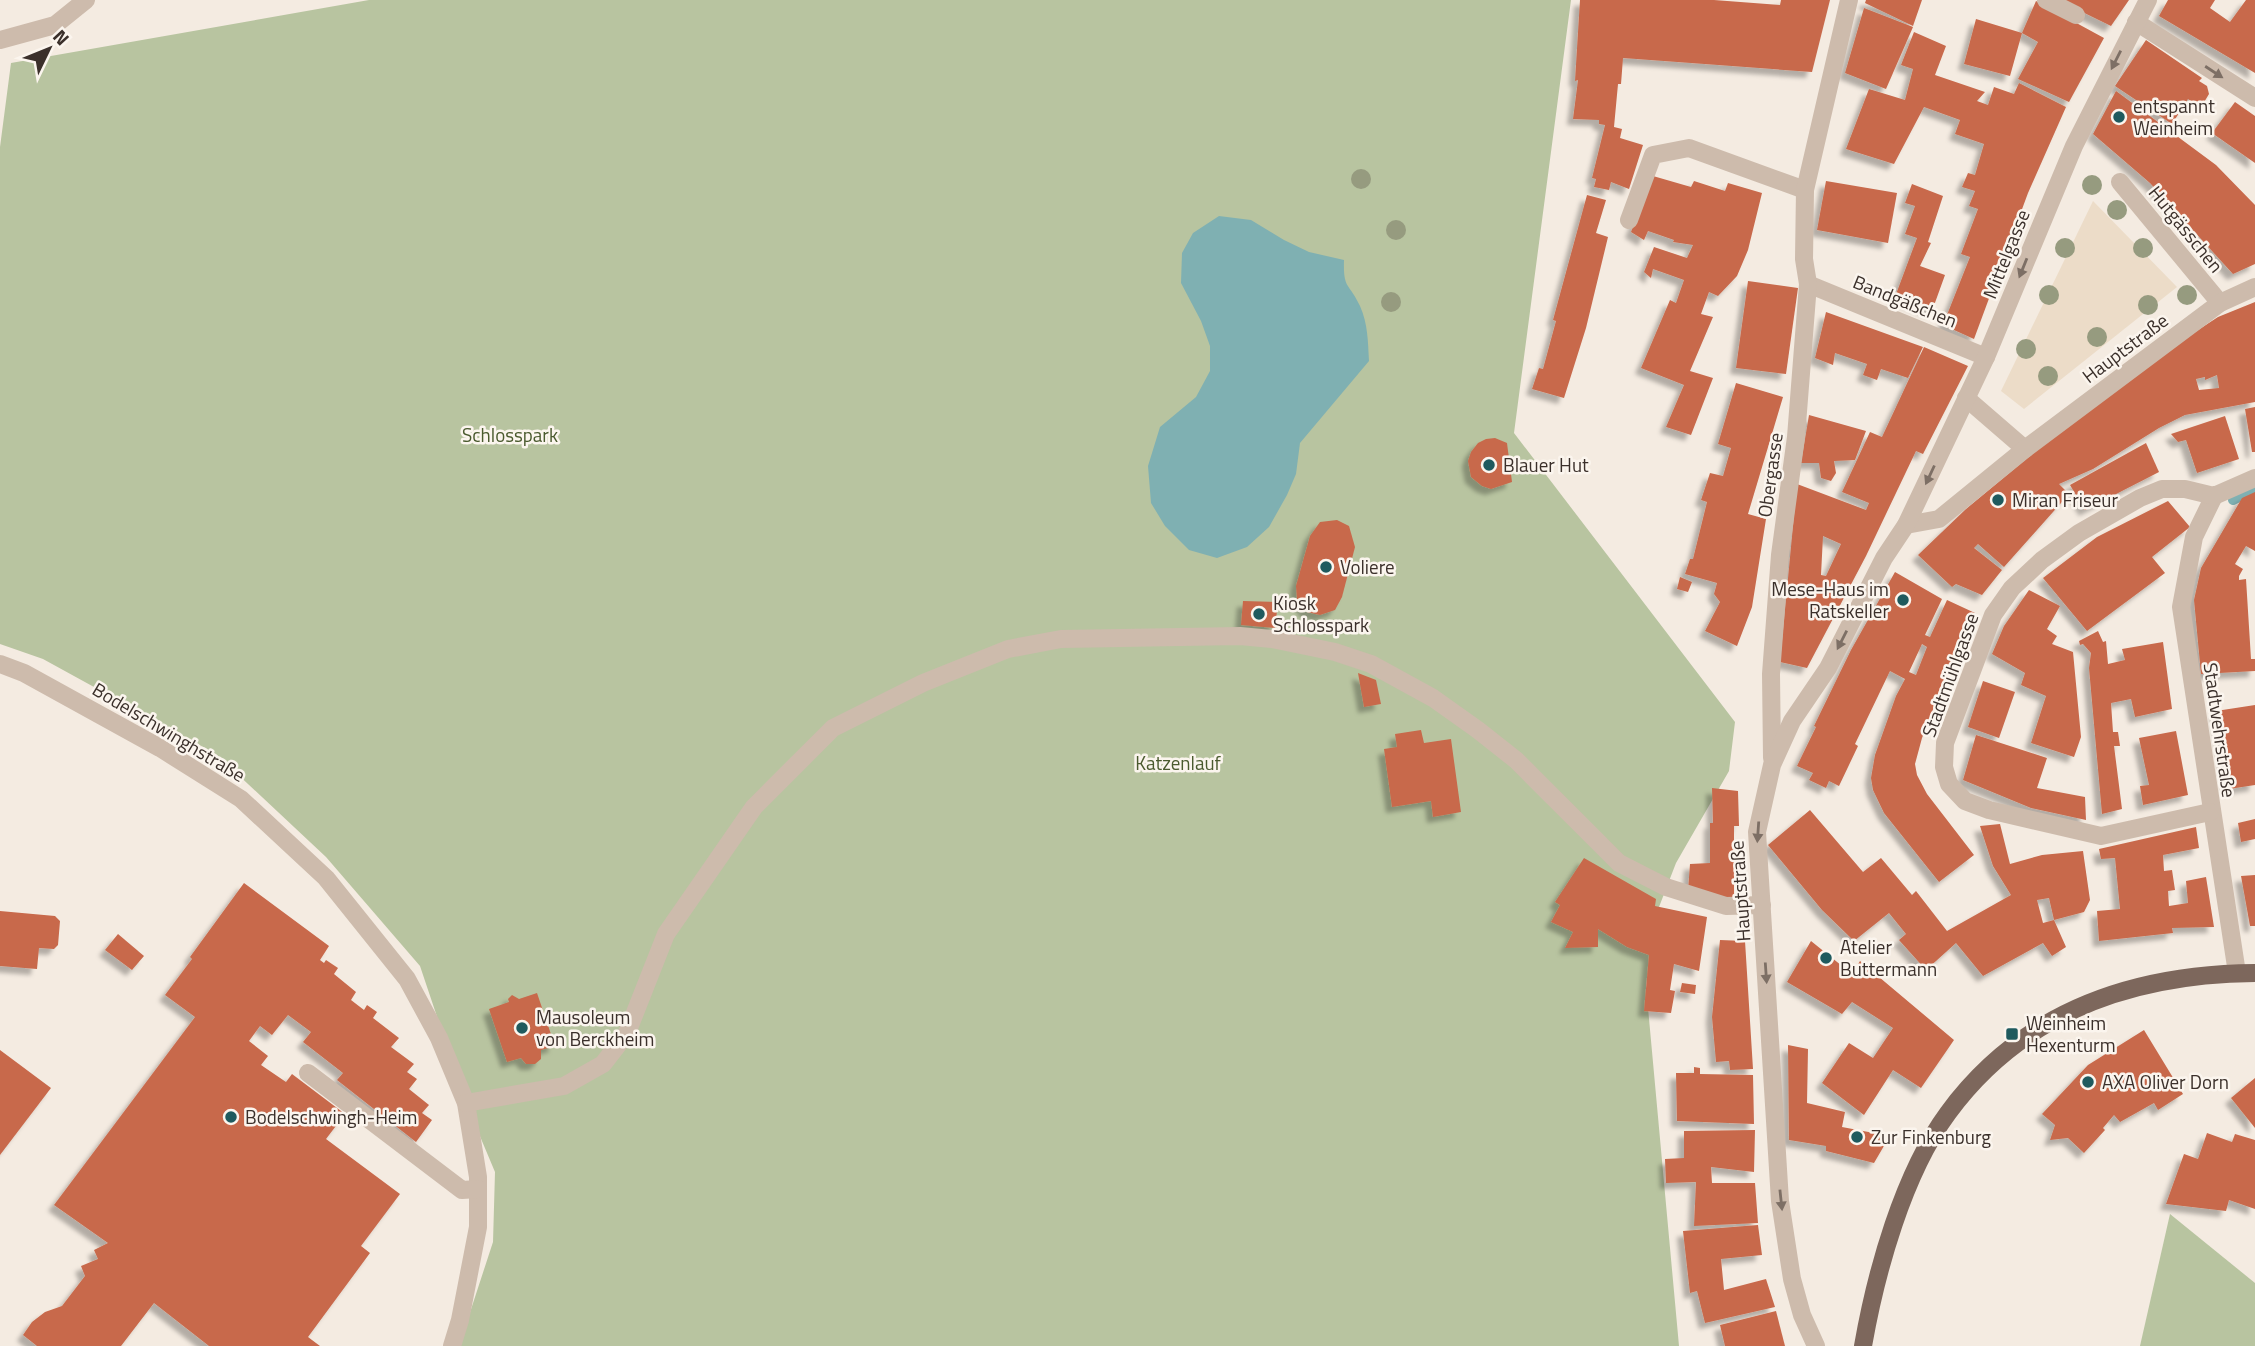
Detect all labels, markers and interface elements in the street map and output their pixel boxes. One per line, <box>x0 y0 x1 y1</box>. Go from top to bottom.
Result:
north arrow <box>14 14 84 84</box>
text: N <box>47 22 77 52</box>
one-way arrow <box>2111 50 2122 70</box>
one-way arrow <box>2204 65 2223 78</box>
place label: entspannt Weinheim <box>2133 91 2215 142</box>
marker: entspannt Weinheim <box>2111 109 2127 125</box>
street label: Hutgässchen <box>2142 179 2231 279</box>
street label: Mittelgasse <box>1974 205 2037 303</box>
one-way arrow <box>2018 257 2029 278</box>
street label: Bandgäßchen <box>1849 266 1962 335</box>
street label: Hauptstraße <box>2076 306 2174 390</box>
park label: Schlosspark <box>462 420 558 449</box>
street label: Obergasse <box>1749 431 1790 519</box>
place label: Blauer Hut <box>1503 450 1589 479</box>
marker: Blauer Hut <box>1481 457 1497 473</box>
one-way arrow <box>1924 465 1936 485</box>
place label: Miran Friseur <box>2012 485 2118 514</box>
marker: Miran Friseur <box>1990 492 2006 508</box>
place label: Voliere <box>1340 552 1395 581</box>
marker: Voliere <box>1318 559 1334 575</box>
place label: Mese-Haus im Ratskeller <box>1771 574 1889 625</box>
place label: Kiosk Schlosspark <box>1273 588 1369 639</box>
marker: Mese-Haus im Ratskeller <box>1895 592 1911 608</box>
marker: Kiosk Schlosspark <box>1251 606 1267 622</box>
street label: Stadtmühlgasse <box>1914 609 1985 741</box>
one-way arrow <box>1836 630 1847 650</box>
street label: Stadtwehrstraße <box>2197 661 2244 799</box>
street label: Bodelschwinghstraße <box>87 674 251 789</box>
park label: Katzenlauf <box>1135 748 1222 777</box>
one-way arrow <box>1752 821 1763 843</box>
street label: Hauptstraße <box>1722 840 1757 943</box>
place label: Atelier Buttermann <box>1840 932 1937 983</box>
marker: Atelier Buttermann <box>1818 950 1834 966</box>
one-way arrow <box>1761 963 1772 985</box>
place label: Mausoleum von Berckheim <box>536 1002 654 1053</box>
place label: Weinheim Hexenturm <box>2026 1008 2116 1059</box>
marker: Mausoleum von Berckheim <box>514 1020 530 1036</box>
marker: Weinheim Hexenturm <box>2004 1026 2020 1042</box>
place label: AXA Oliver Dorn <box>2102 1067 2229 1096</box>
marker: AXA Oliver Dorn <box>2080 1074 2096 1090</box>
place label: Bodelschwingh-Heim <box>245 1102 418 1131</box>
marker: Bodelschwingh-Heim <box>223 1109 239 1125</box>
place label: Zur Finkenburg <box>1871 1122 1991 1151</box>
marker: Zur Finkenburg <box>1849 1129 1865 1145</box>
one-way arrow <box>1776 1189 1787 1211</box>

